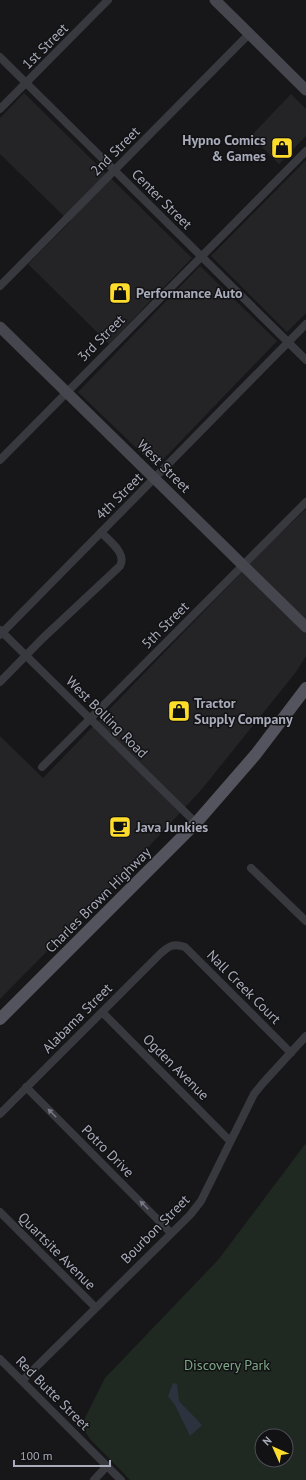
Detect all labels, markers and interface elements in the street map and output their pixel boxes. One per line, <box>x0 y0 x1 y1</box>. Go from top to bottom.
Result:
street label: 1st Street <box>18 19 72 73</box>
street label: 2nd Street <box>87 122 144 179</box>
place label: Hypno Comics & Games <box>182 131 266 165</box>
shop icon: Hypno Comics & Games <box>269 135 295 161</box>
street label: Center Street <box>128 165 196 233</box>
shop icon: Performance Auto <box>107 280 133 306</box>
place label: Performance Auto <box>136 284 243 302</box>
street label: 3rd Street <box>74 310 129 365</box>
street label: West Street <box>134 436 195 497</box>
street label: 4th Street <box>92 468 147 523</box>
street label: 5th Street <box>138 597 193 652</box>
street label: West Bolling Road <box>62 672 152 762</box>
place label: Tractor Supply Company <box>194 694 293 728</box>
shop icon: Tractor Supply Company <box>166 698 192 724</box>
cafe icon: Java Junkies <box>107 814 133 840</box>
place label: Java Junkies <box>135 818 208 836</box>
street label: Charles Brown Highway <box>41 843 155 957</box>
street label: Nall Creek Court <box>203 946 285 1028</box>
street label: Alabama Street <box>38 979 116 1057</box>
street label: Ogden Avenue <box>139 1030 213 1104</box>
one-way arrow <box>47 1108 57 1118</box>
street label: Potro Drive <box>78 1121 138 1181</box>
street label: Bourbon Street <box>117 1191 193 1267</box>
one-way arrow <box>139 1200 149 1210</box>
street label: Quartsite Avenue <box>14 1208 100 1294</box>
street label: Red Butte Street <box>12 1352 94 1434</box>
park label: Discovery Park <box>184 1356 270 1374</box>
north arrow <box>254 1428 294 1468</box>
text: N <box>259 1433 274 1448</box>
scale bar <box>14 1442 110 1468</box>
text: 100 m <box>20 1448 53 1463</box>

